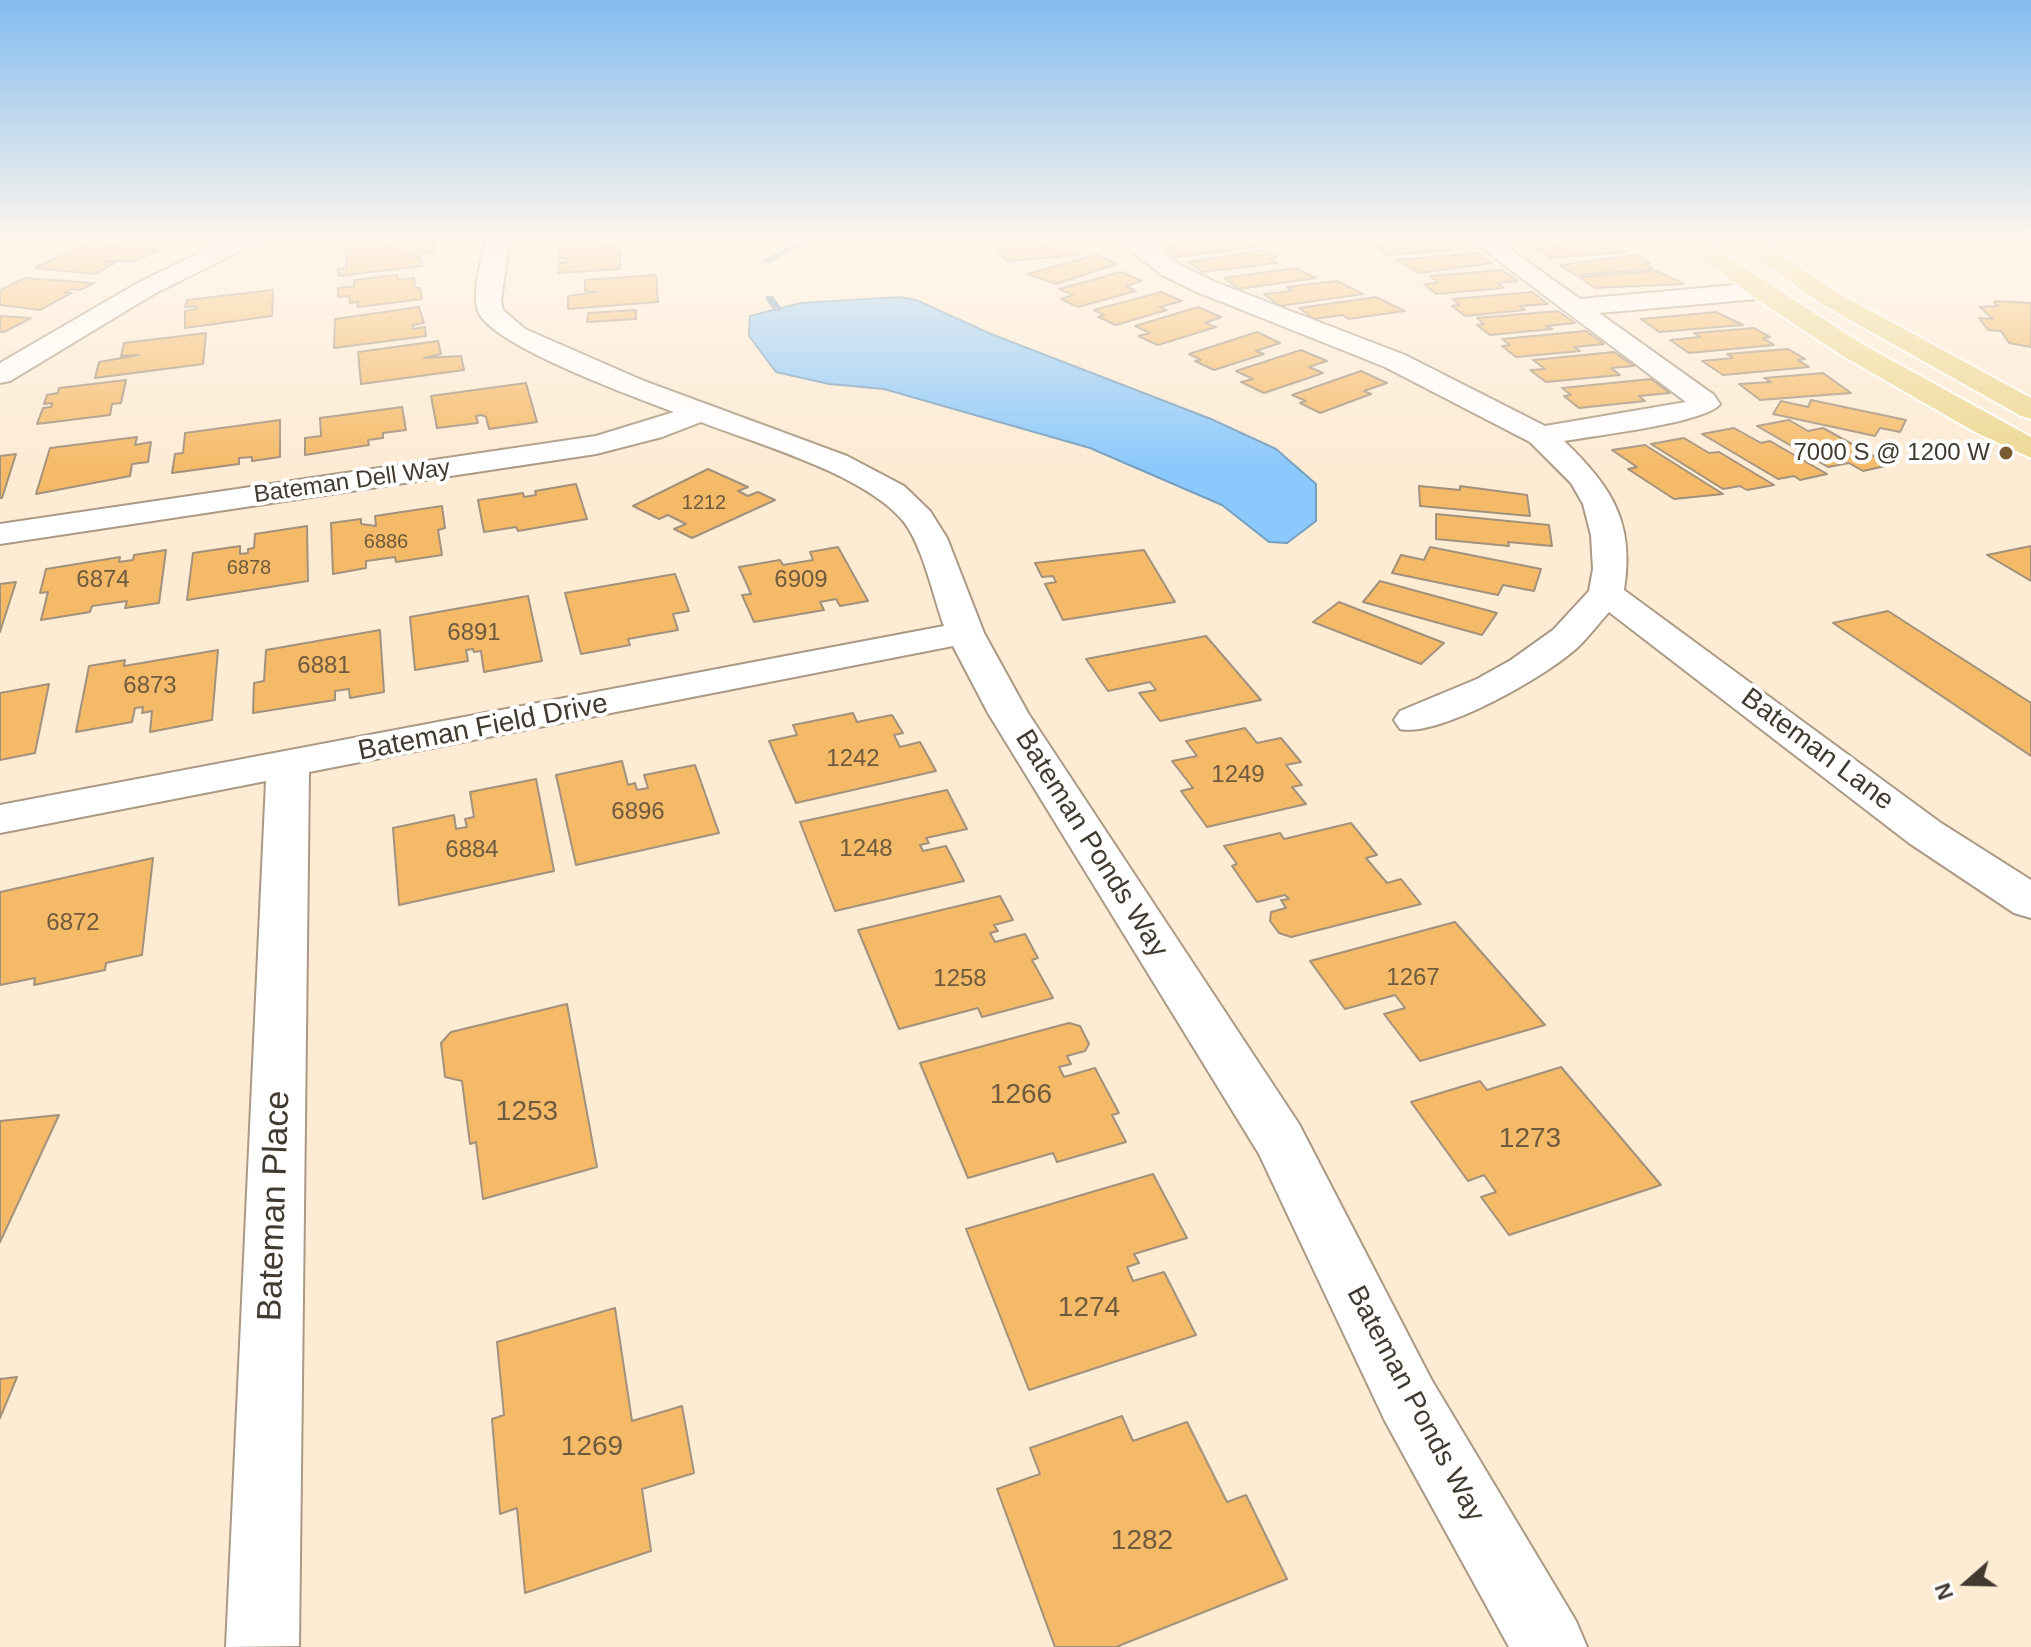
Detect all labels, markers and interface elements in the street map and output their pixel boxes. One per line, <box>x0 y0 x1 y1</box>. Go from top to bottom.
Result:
place label: 7000 S @ 1200 W <box>1794 439 1990 467</box>
marker: 7000 S @ 1200 W <box>1997 444 2015 462</box>
street label: Bateman Dell Way <box>252 454 452 510</box>
house number: 1212 <box>682 491 726 515</box>
house number: 6886 <box>364 530 408 554</box>
house number: 6878 <box>227 556 271 580</box>
house number: 6874 <box>76 566 130 594</box>
house number: 6909 <box>774 566 828 594</box>
house number: 6891 <box>447 619 501 647</box>
house number: 6881 <box>297 652 351 680</box>
house number: 6873 <box>123 672 177 700</box>
street label: Bateman Lane <box>1734 682 1900 818</box>
street label: Bateman Field Drive <box>355 687 611 769</box>
street label: Bateman Ponds Way <box>1007 724 1175 964</box>
house number: 1242 <box>826 745 880 773</box>
house number: 1249 <box>1211 761 1265 789</box>
house number: 6896 <box>611 798 665 826</box>
house number: 1248 <box>839 835 893 863</box>
house number: 6884 <box>445 836 499 864</box>
house number: 6872 <box>46 909 100 937</box>
house number: 1267 <box>1386 964 1440 992</box>
house number: 1258 <box>933 965 987 993</box>
house number: 1266 <box>990 1078 1052 1112</box>
street label: Bateman Place <box>251 1090 299 1322</box>
house number: 1253 <box>496 1095 558 1129</box>
house number: 1273 <box>1499 1122 1561 1156</box>
street label: Bateman Ponds Way <box>1339 1280 1491 1528</box>
house number: 1274 <box>1058 1291 1120 1325</box>
house number: 1269 <box>561 1430 623 1464</box>
house number: 1282 <box>1111 1524 1173 1558</box>
north arrow <box>1927 1543 2007 1623</box>
text: N <box>1930 1580 1958 1603</box>

